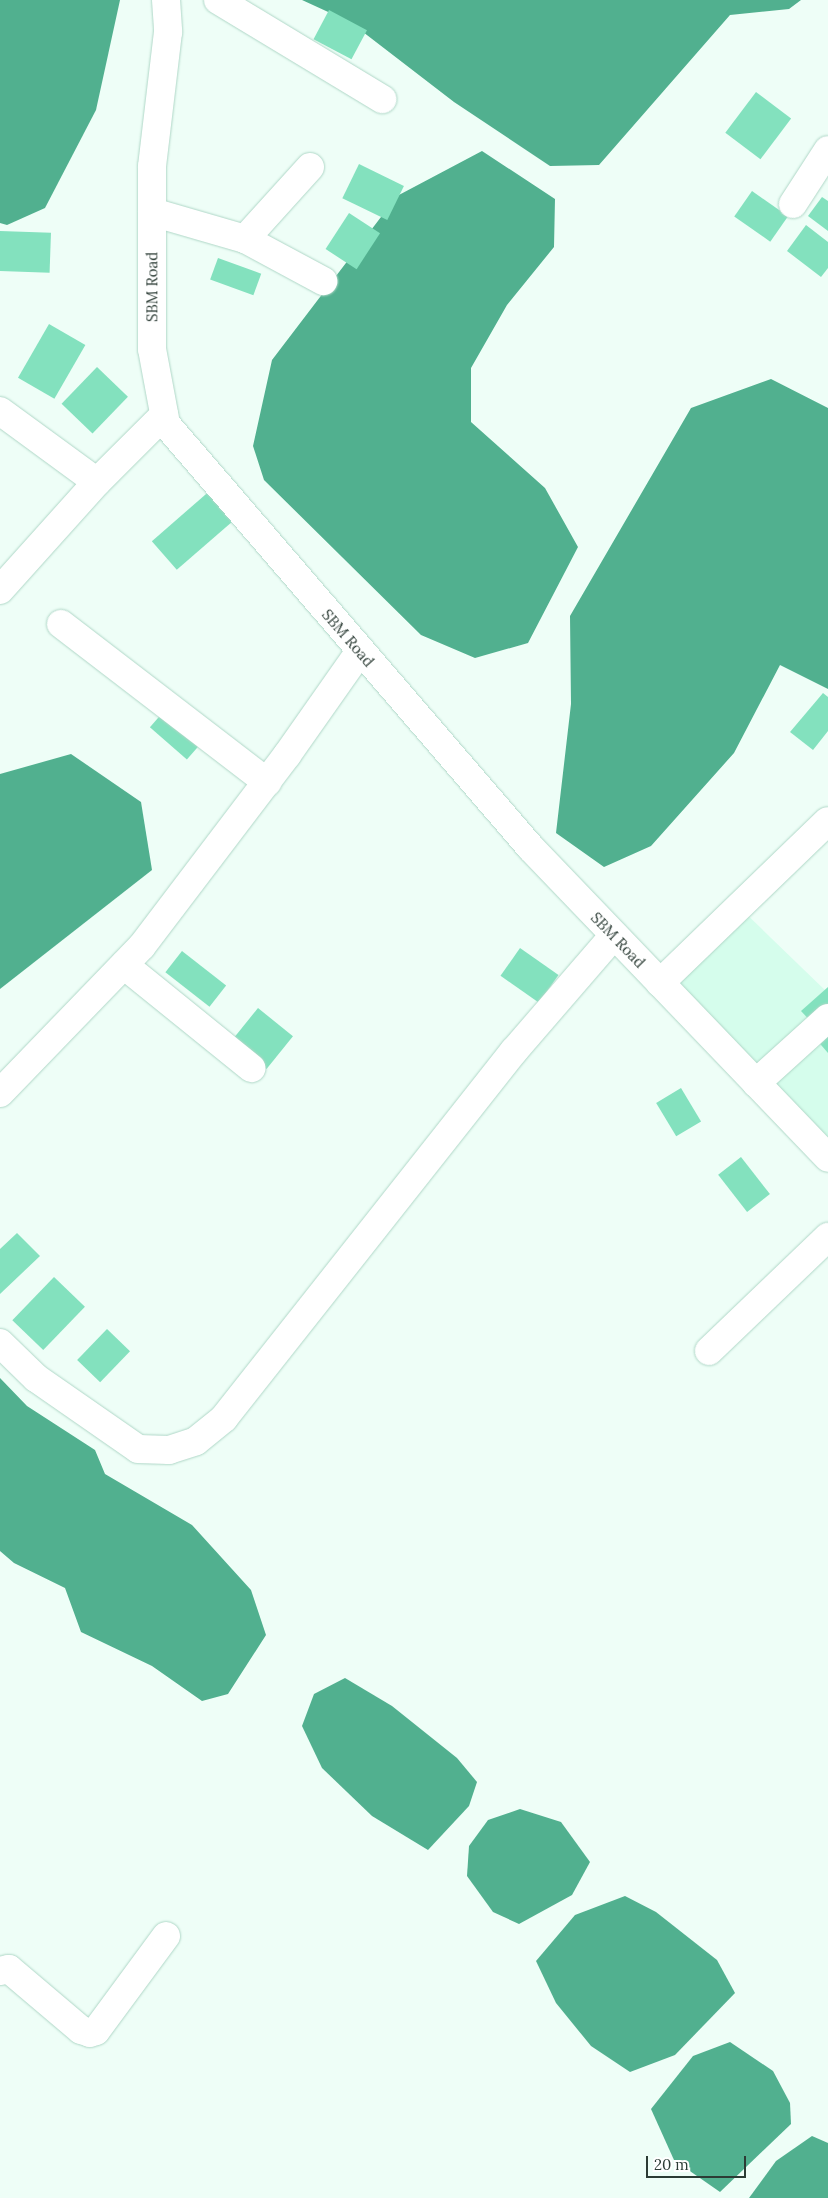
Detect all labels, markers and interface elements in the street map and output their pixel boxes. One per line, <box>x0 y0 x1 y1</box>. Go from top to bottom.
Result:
street label: SBM Road <box>143 252 161 322</box>
street label: SBM Road <box>318 606 378 670</box>
street label: SBM Road <box>587 908 649 972</box>
scale bar <box>648 2146 748 2178</box>
text: 20 m <box>654 2155 689 2174</box>

